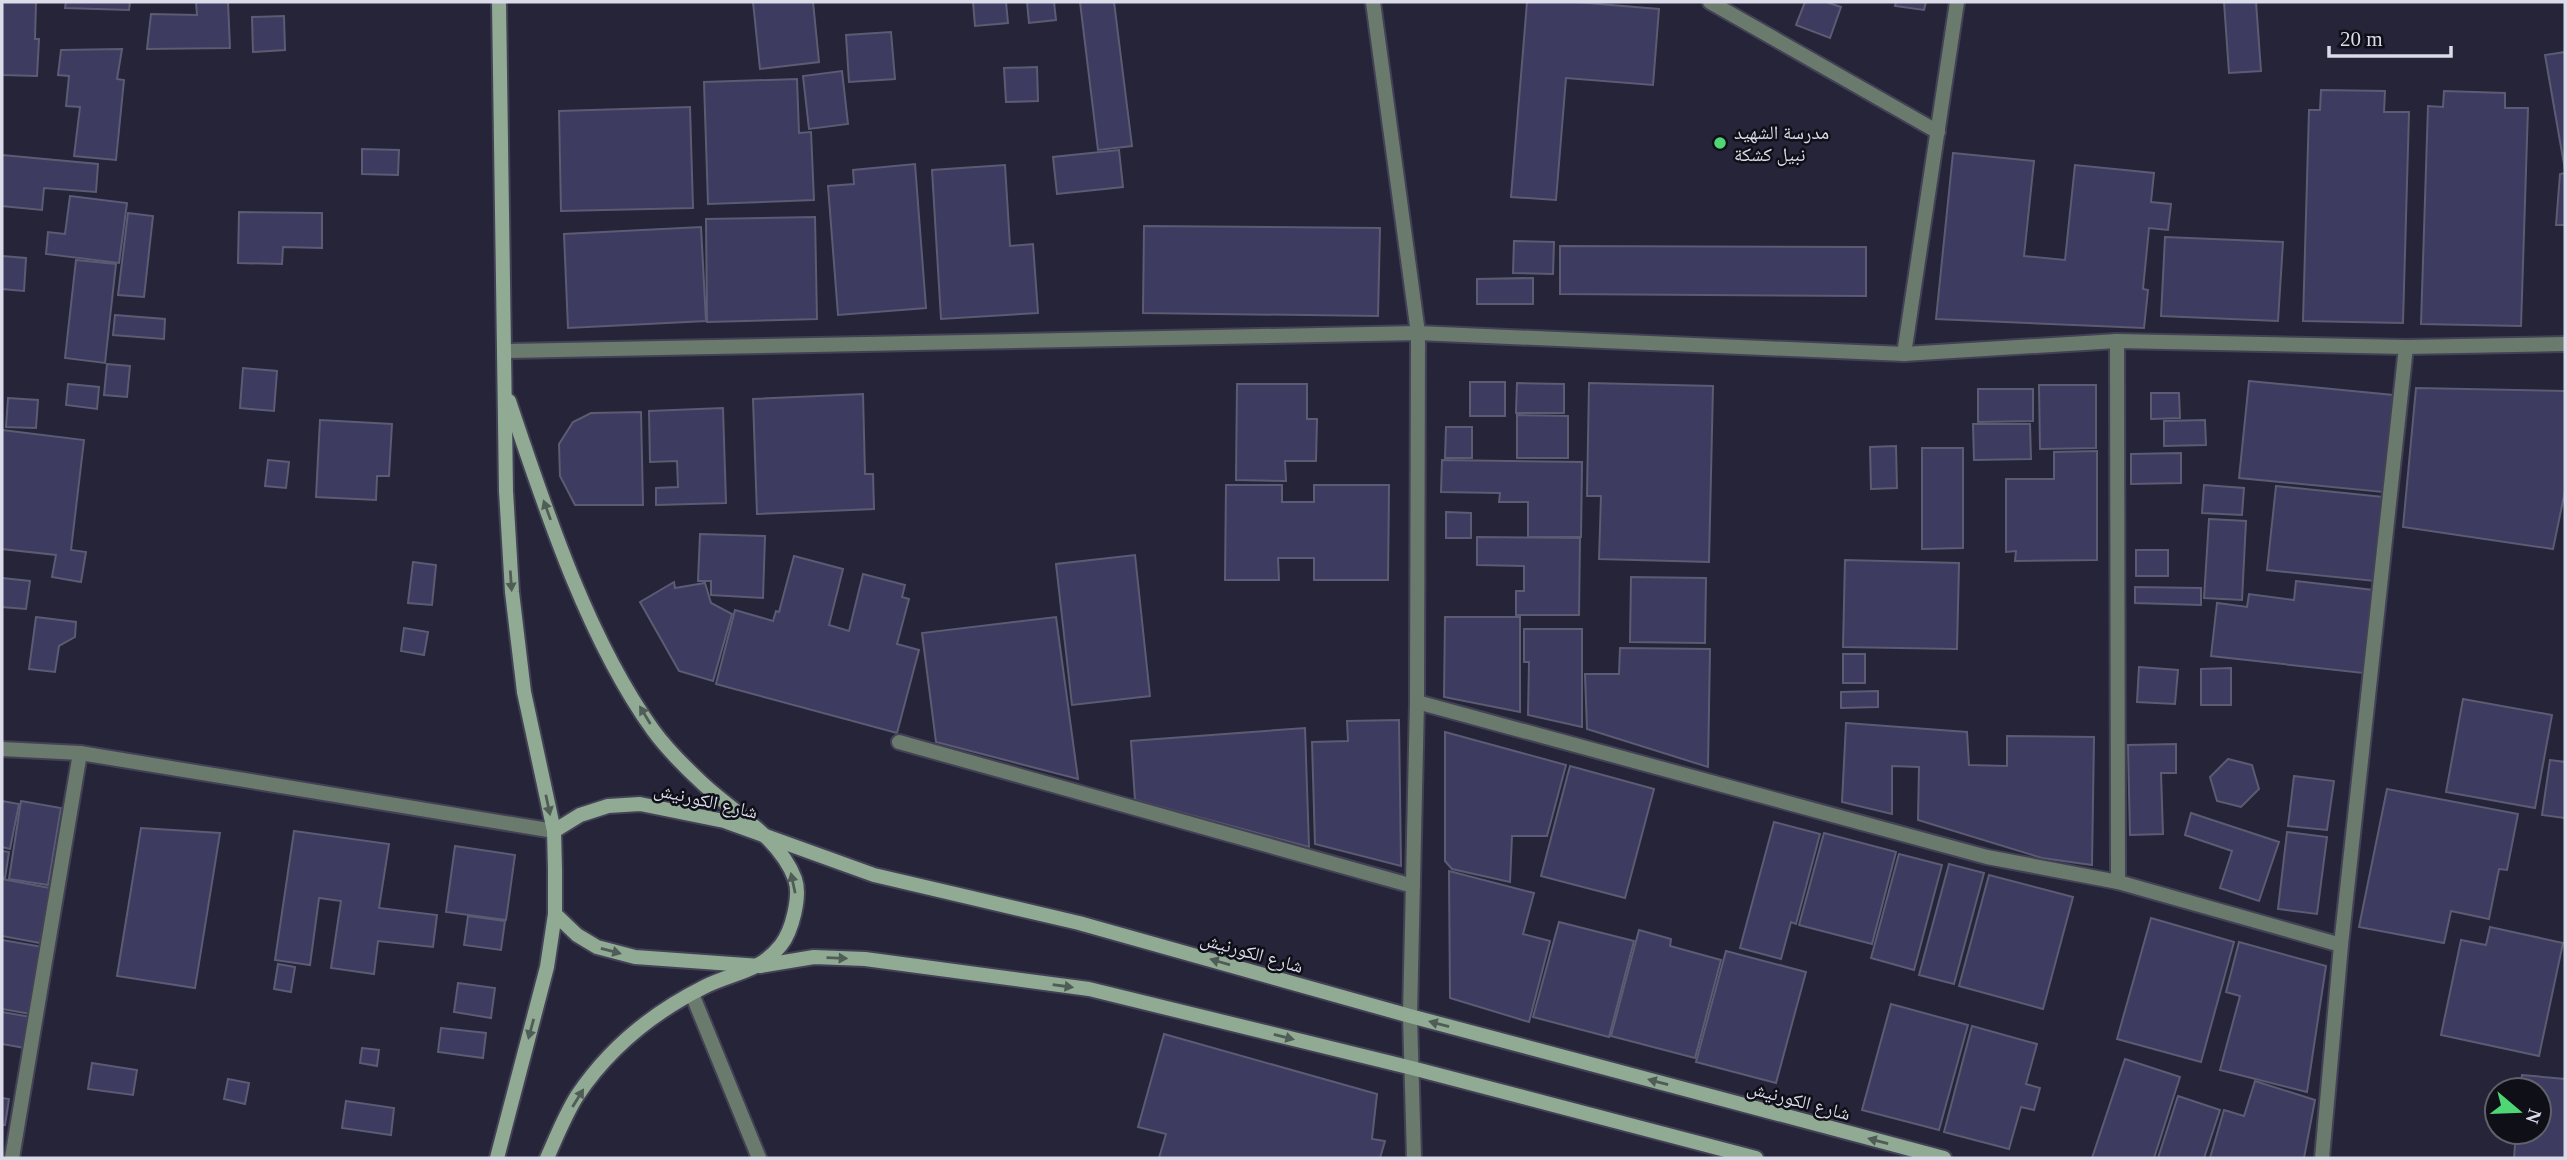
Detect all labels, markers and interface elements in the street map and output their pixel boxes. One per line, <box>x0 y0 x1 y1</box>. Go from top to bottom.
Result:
scale bar <box>2329 14 2452 58</box>
text: 20 m <box>2340 27 2383 51</box>
place label: مدرسة الشهيد نبيل كشكة <box>1734 122 1829 166</box>
marker: مدرسة الشهيد نبيل كشكة <box>1712 135 1728 151</box>
one-way arrow <box>542 500 553 521</box>
one-way arrow <box>506 570 517 592</box>
one-way arrow <box>638 706 651 725</box>
street label: شارع الكورنيش <box>652 778 760 824</box>
one-way arrow <box>543 794 554 816</box>
one-way arrow <box>787 872 798 894</box>
street label: شارع الكورنيش <box>1198 928 1306 978</box>
one-way arrow <box>601 946 622 956</box>
one-way arrow <box>826 952 848 964</box>
one-way arrow <box>1209 957 1230 967</box>
one-way arrow <box>1052 980 1074 991</box>
one-way arrow <box>525 1018 536 1040</box>
one-way arrow <box>1427 1018 1449 1029</box>
one-way arrow <box>1273 1032 1295 1043</box>
one-way arrow <box>1647 1076 1669 1087</box>
north arrow <box>2483 1076 2553 1146</box>
street label: شارع الكورنيش <box>1745 1077 1853 1125</box>
one-way arrow <box>571 1088 584 1107</box>
text: N <box>2521 1106 2546 1127</box>
one-way arrow <box>1867 1135 1889 1146</box>

